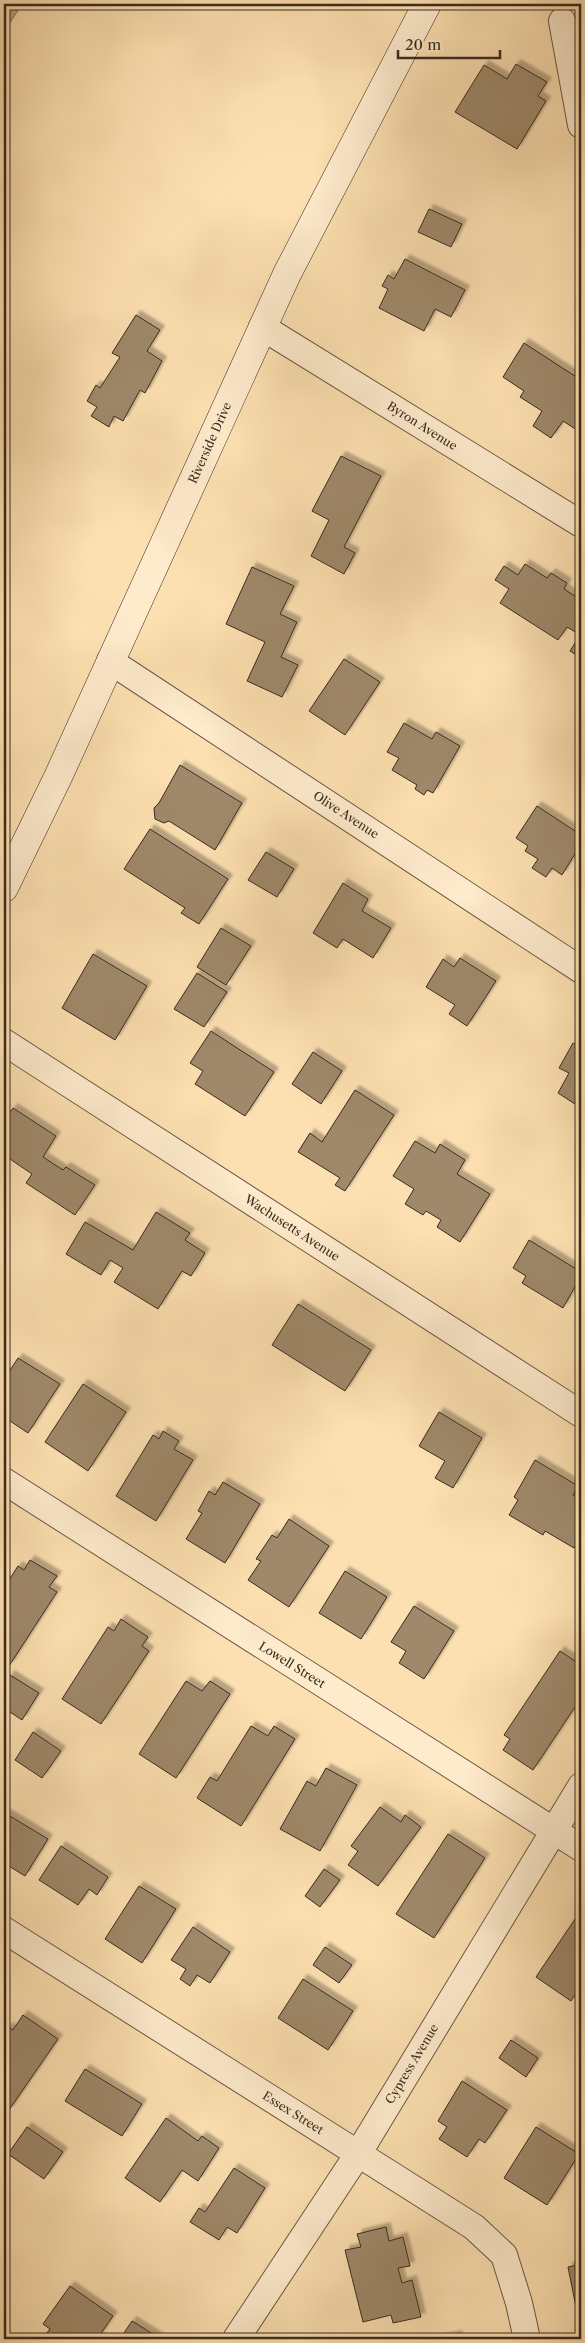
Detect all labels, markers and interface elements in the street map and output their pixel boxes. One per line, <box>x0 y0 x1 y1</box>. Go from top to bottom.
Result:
scale bar <box>398 28 500 60</box>
text: 20 m <box>405 35 441 54</box>
street label: Byron Avenue <box>384 398 460 453</box>
street label: Riverside Drive <box>185 400 234 486</box>
street label: Olive Avenue <box>311 788 382 842</box>
street label: Wachusetts Avenue <box>241 1191 343 1264</box>
street label: Lowell Street <box>256 1638 329 1691</box>
street label: Cypress Avenue <box>382 2021 442 2107</box>
street label: Essex Street <box>260 2088 327 2138</box>

